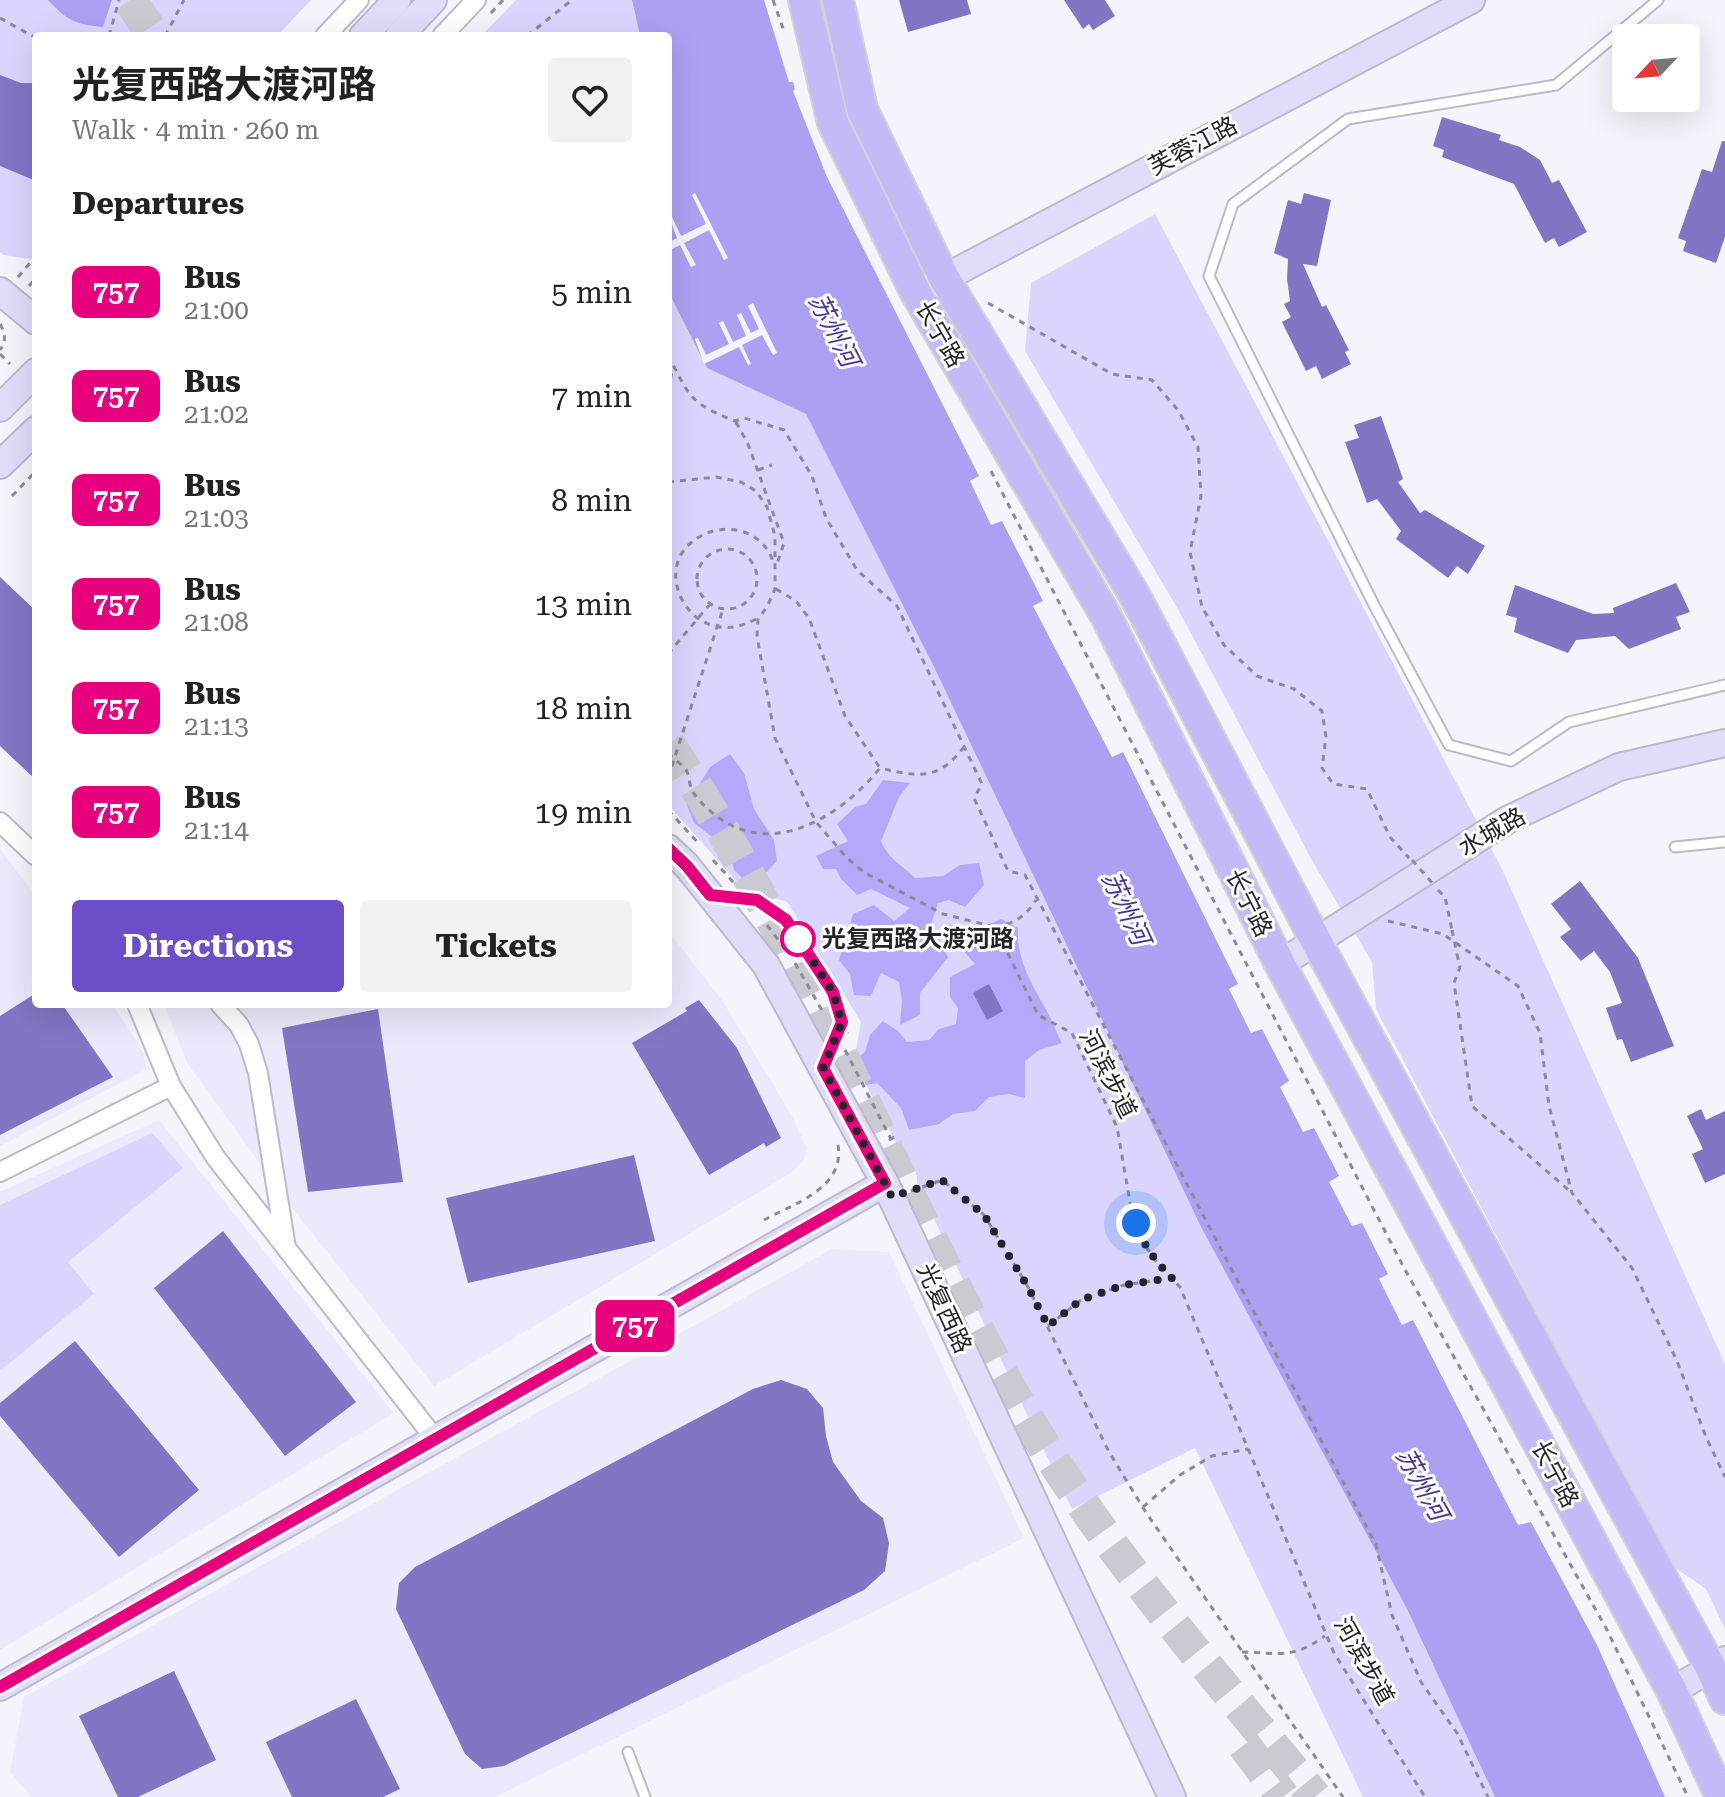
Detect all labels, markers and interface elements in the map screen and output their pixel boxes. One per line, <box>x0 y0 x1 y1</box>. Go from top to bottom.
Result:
north arrow <box>1612 24 1700 112</box>
map controls <box>1612 24 1700 112</box>
button: heart <box>548 58 632 142</box>
text: 光复西路大渡河路 <box>72 63 376 107</box>
street label: 芙蓉江路 <box>1144 111 1242 181</box>
text: Walk · 4 min · 260 m <box>72 115 319 145</box>
text: Departures <box>72 186 244 221</box>
text: Bus <box>184 260 241 295</box>
text: 757 <box>92 275 140 308</box>
text: 5 min <box>551 275 632 310</box>
water label: 苏州河 <box>803 288 867 376</box>
text: 21:00 <box>184 295 249 325</box>
street label: 长宁路 <box>910 296 970 372</box>
text: Bus <box>184 364 241 399</box>
text: 757 <box>92 379 140 412</box>
text: 7 min <box>551 379 632 414</box>
text: 21:02 <box>184 399 249 429</box>
text: Bus <box>184 468 241 503</box>
text: 757 <box>92 483 140 516</box>
text: 8 min <box>551 483 632 518</box>
text: 21:03 <box>184 503 249 533</box>
text: Bus <box>184 572 241 607</box>
text: 757 <box>92 587 140 620</box>
text: 13 min <box>535 587 632 622</box>
text: 21:08 <box>184 607 249 637</box>
text: Bus <box>184 676 241 711</box>
text: 757 <box>92 691 140 724</box>
text: 18 min <box>535 691 632 726</box>
text: 21:13 <box>184 711 249 741</box>
text: Bus <box>184 780 241 815</box>
text: 757 <box>92 795 140 828</box>
text: 19 min <box>535 795 632 830</box>
street label: 水城路 <box>1454 802 1530 862</box>
text: 21:14 <box>184 815 249 845</box>
street label: 长宁路 <box>1220 865 1278 941</box>
water label: 苏州河 <box>1096 866 1158 954</box>
button: Directions <box>72 900 344 992</box>
button: Tickets <box>360 900 632 992</box>
marker: 光复西路大渡河路 <box>781 922 815 956</box>
place label: 光复西路大渡河路 <box>822 925 1014 953</box>
street label: 河滨步道 <box>1074 1025 1142 1123</box>
your location <box>1116 1203 1156 1243</box>
street label: 光复西路 <box>911 1259 977 1357</box>
line badge: 757 <box>589 1300 681 1352</box>
text: 757 <box>611 1309 659 1342</box>
street label: 长宁路 <box>1526 1436 1584 1512</box>
water label: 苏州河 <box>1390 1443 1456 1530</box>
street label: 河滨步道 <box>1328 1612 1400 1710</box>

